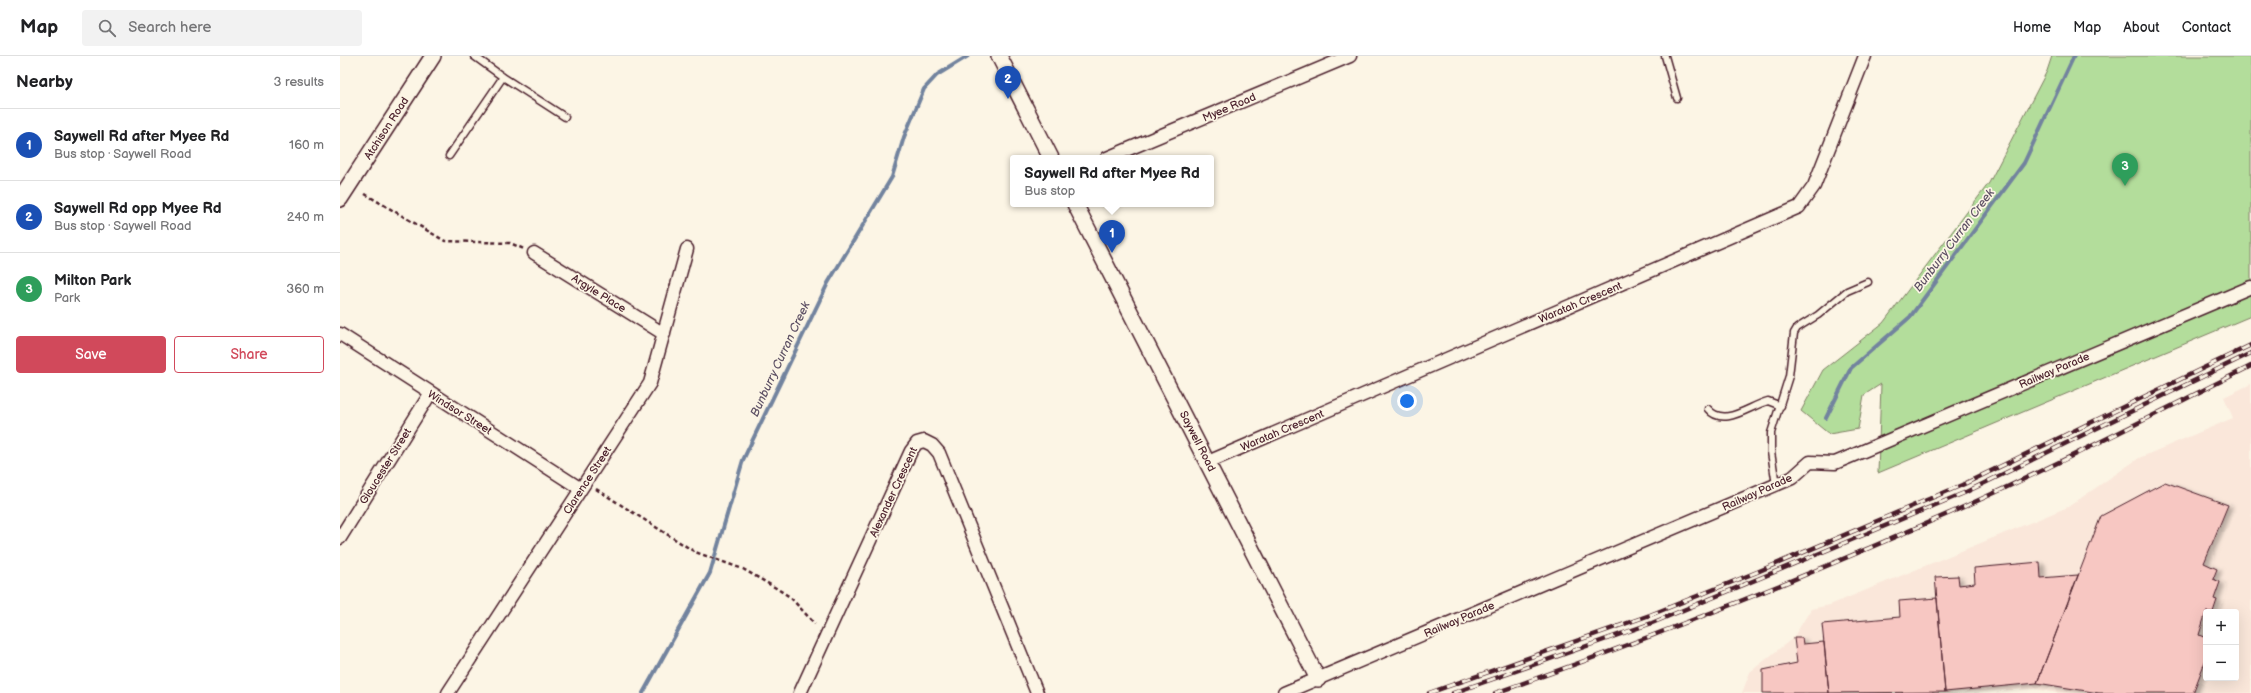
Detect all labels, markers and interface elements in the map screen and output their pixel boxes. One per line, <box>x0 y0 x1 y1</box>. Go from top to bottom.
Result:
search box <box>82 10 362 46</box>
text: Map <box>20 16 58 39</box>
icon: search <box>96 17 118 39</box>
text: Search here <box>128 18 211 37</box>
text: Home <box>2013 19 2051 36</box>
text: Map <box>2073 19 2101 36</box>
text: About <box>2123 19 2160 36</box>
text: Contact <box>2182 19 2231 36</box>
pin: 2 <box>995 66 1021 99</box>
text: Nearby <box>16 72 73 92</box>
text: 3 results <box>273 74 324 90</box>
street label: Myee Road <box>1201 90 1258 124</box>
street label: Atchison Road <box>361 95 411 162</box>
text: Saywell Rd after Myee Rd <box>54 127 229 146</box>
text: 1 <box>26 137 32 153</box>
text: 160 m <box>289 137 324 153</box>
text: Bus stop · Saywell Road <box>54 146 191 162</box>
pin: 3 <box>2112 153 2138 186</box>
popup <box>1010 155 1214 207</box>
text: Saywell Rd after Myee Rd <box>1024 164 1200 183</box>
text: Bus stop <box>1024 183 1075 199</box>
water label: Bunburry Curran Creek <box>1911 185 1999 295</box>
text: Saywell Rd opp Myee Rd <box>54 199 221 218</box>
text: 2 <box>25 209 33 225</box>
text: 240 m <box>287 209 324 225</box>
text: Bus stop · Saywell Road <box>54 218 191 234</box>
pin: 1 <box>1099 220 1125 253</box>
text: Milton Park <box>54 271 131 290</box>
street label: Argyle Place <box>569 272 629 315</box>
street label: Waratah Crescent <box>1536 279 1624 326</box>
text: 3 <box>25 281 33 297</box>
text: 360 m <box>286 281 324 297</box>
text: Park <box>54 290 80 306</box>
water label: Bunburry Curran Creek <box>747 298 814 419</box>
button: Save <box>16 336 166 373</box>
button: Share <box>174 336 324 373</box>
street label: Railway Parade <box>2017 350 2092 391</box>
street label: Windsor Street <box>425 388 495 438</box>
your location <box>1397 391 1417 411</box>
street label: Waratah Crescent <box>1238 407 1326 454</box>
street label: Saywell Road <box>1177 409 1218 474</box>
street label: Gloucester Street <box>357 425 414 507</box>
street label: Clarence Street <box>561 443 615 517</box>
street label: Alexander Crescent <box>867 445 920 539</box>
street label: Railway Parade <box>1720 471 1795 514</box>
street label: Railway Parade <box>1422 599 1497 640</box>
map controls <box>2203 609 2239 681</box>
button: + <box>2203 609 2239 645</box>
button: − <box>2203 645 2239 681</box>

